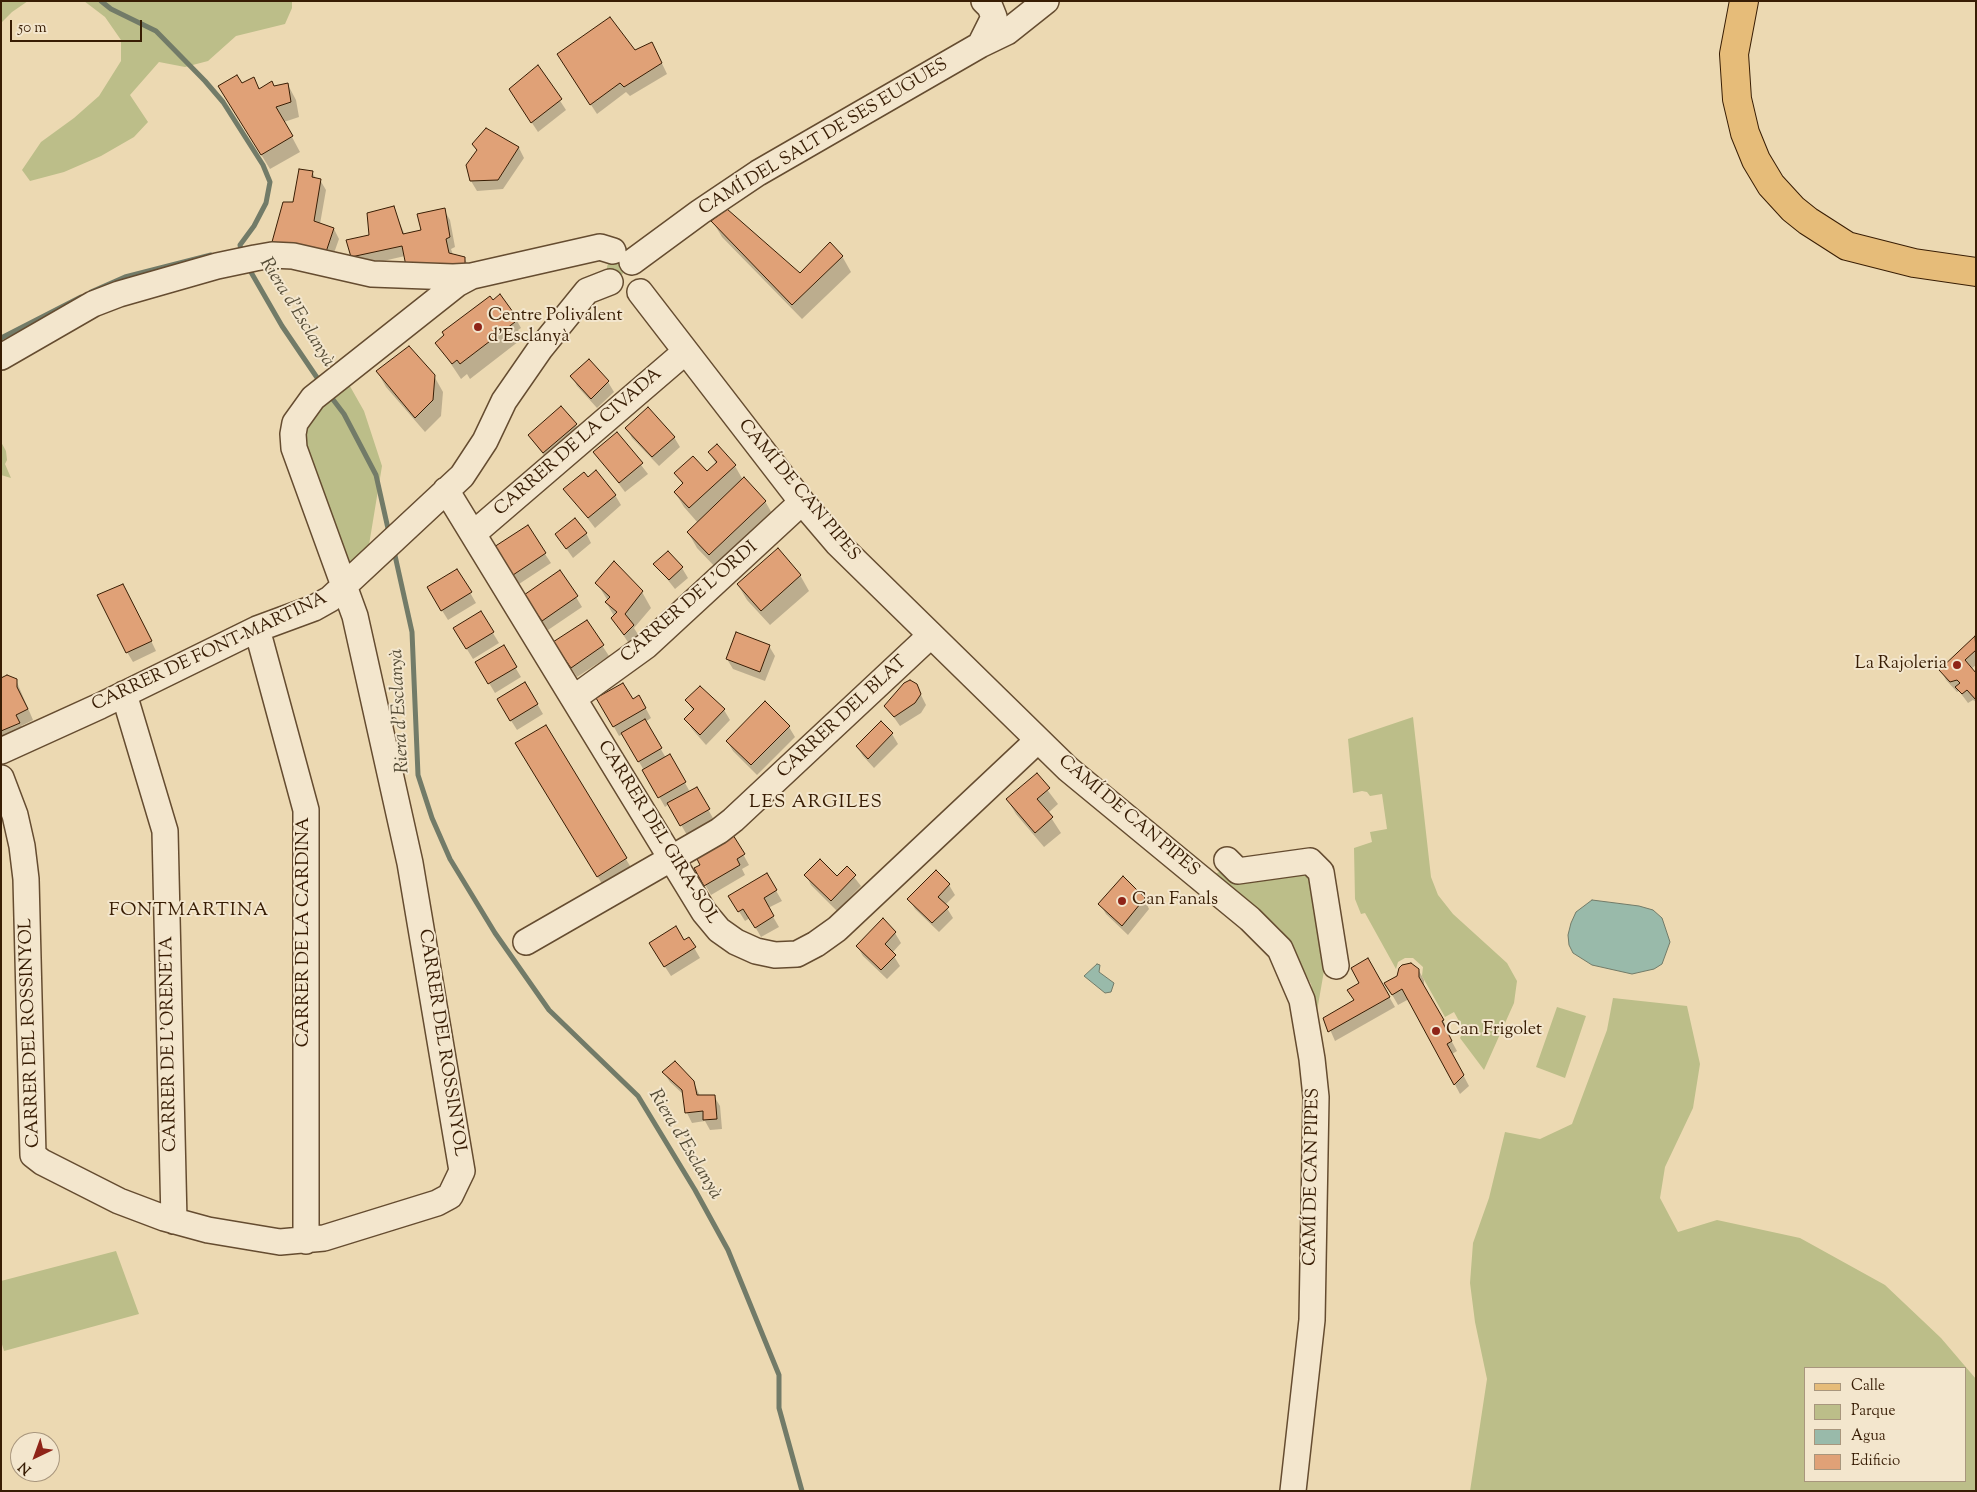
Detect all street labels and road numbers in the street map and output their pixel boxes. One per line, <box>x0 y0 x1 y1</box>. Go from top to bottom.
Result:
street label: CAMÍ DEL SALT DE SES EUGUES <box>696 55 952 221</box>
street label: CARRER DE LA CIVADA <box>491 364 667 522</box>
street label: CAMÍ DE CAN PIPES <box>733 416 863 566</box>
street label: CARRER DE L'ORDI <box>617 538 763 668</box>
street label: CARRER DE FONT-MARTINA <box>89 589 331 717</box>
street label: CARRER DEL BLAT <box>774 652 912 784</box>
street label: CARRER DEL GIRA-SOL <box>592 737 722 929</box>
street label: CAMÍ DE CAN PIPES <box>1053 752 1203 882</box>
street label: CARRER DE LA CARDINA <box>294 817 316 1047</box>
street label: CARRER DEL ROSSINYOL <box>16 918 46 1148</box>
street label: CARRER DEL ROSSINYOL <box>412 928 470 1158</box>
street label: CARRER DE L'ORENETA <box>157 936 183 1152</box>
street label: CAMÍ DE CAN PIPES <box>1301 1088 1325 1266</box>

